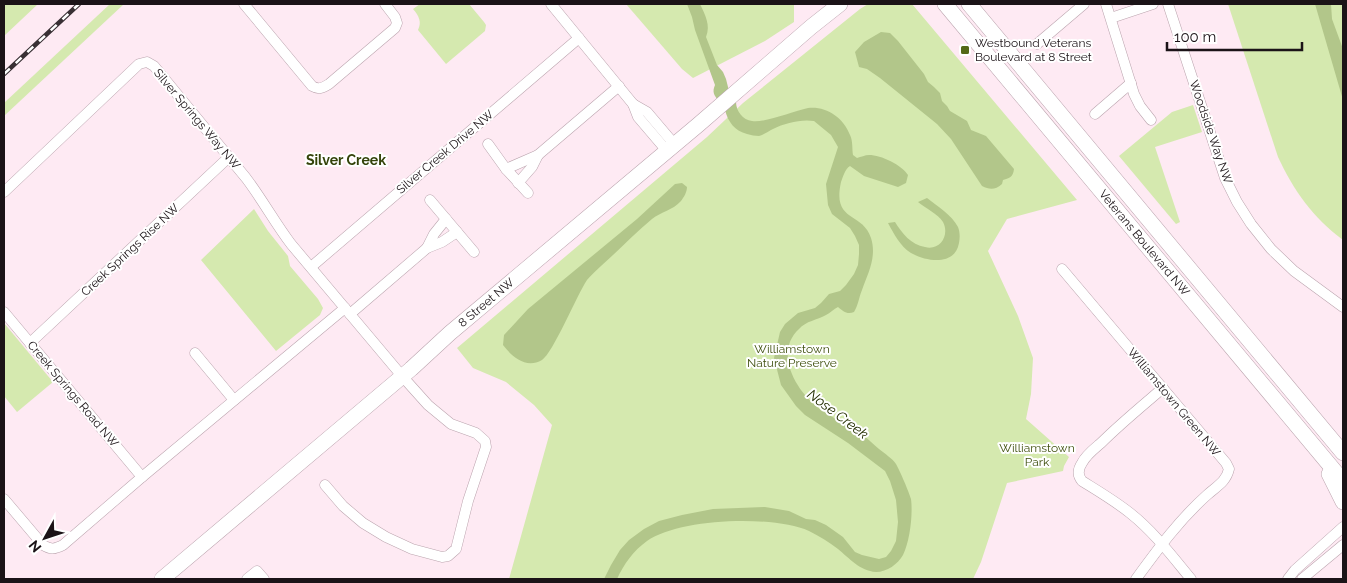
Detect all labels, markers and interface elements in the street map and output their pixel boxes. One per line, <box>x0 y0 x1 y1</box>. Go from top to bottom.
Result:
scale bar <box>1167 20 1302 52</box>
text: 100 m <box>1174 28 1216 46</box>
place label: Westbound Veterans Boulevard at 8 Street <box>975 36 1092 64</box>
marker: Westbound Veterans Boulevard at 8 Street <box>959 44 971 56</box>
street label: Silver Springs Way NW <box>151 66 243 172</box>
street label: Woodside Way NW <box>1187 78 1235 186</box>
street label: Silver Creek Drive NW <box>394 107 497 197</box>
district label: Silver Creek <box>306 152 386 168</box>
street label: Veterans Boulevard NW <box>1096 187 1193 299</box>
street label: Creek Springs Rise NW <box>78 201 182 299</box>
street label: 8 Street NW <box>455 275 517 330</box>
street label: Creek Springs Road NW <box>25 338 122 450</box>
park label: Williamstown Nature Preserve <box>747 342 837 370</box>
street label: Williamstown Green NW <box>1125 345 1224 459</box>
water label: Nose Creek <box>804 386 872 442</box>
park label: Williamstown Park <box>999 441 1075 469</box>
north arrow <box>20 513 70 563</box>
text: N <box>25 537 45 556</box>

